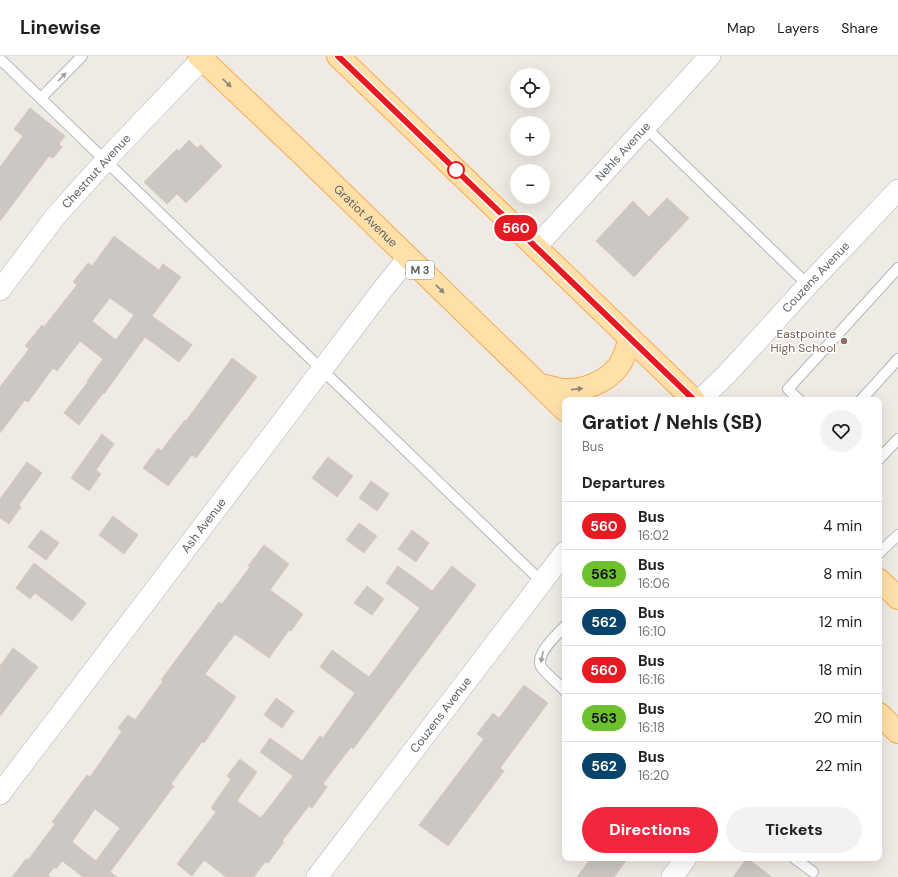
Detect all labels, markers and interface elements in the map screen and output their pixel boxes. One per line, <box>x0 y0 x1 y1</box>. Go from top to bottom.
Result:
text: Linewise <box>20 15 101 40</box>
text: Map <box>727 19 755 37</box>
text: Layers <box>777 19 819 37</box>
text: Share <box>841 19 878 37</box>
map controls <box>510 68 550 204</box>
button: locate <box>510 68 550 108</box>
one-way arrow <box>57 72 66 82</box>
one-way arrow <box>222 78 232 88</box>
button: + <box>510 116 550 156</box>
street label: Nehls Avenue <box>592 118 654 185</box>
street label: Chestnut Avenue <box>58 130 134 212</box>
unlabelled marker <box>447 161 465 179</box>
button: − <box>510 164 550 204</box>
street label: Gratiot Avenue <box>330 181 401 251</box>
line badge: 560 <box>493 215 539 241</box>
text: 560 <box>502 219 530 237</box>
street label: Couzens Avenue <box>779 238 853 316</box>
road number: M 3 <box>406 261 434 279</box>
one-way arrow <box>435 284 445 294</box>
place label: Eastpointe High School <box>771 326 836 356</box>
marker: Eastpointe High School <box>839 336 849 346</box>
one-way arrow <box>571 385 583 392</box>
text: Gratiot / Nehls (SB) <box>582 410 762 435</box>
button: heart <box>820 410 862 452</box>
text: Bus <box>582 438 604 455</box>
text: Departures <box>582 473 665 493</box>
street label: Ash Avenue <box>178 495 230 556</box>
text: Bus <box>638 507 665 527</box>
text: 4 min <box>823 516 862 536</box>
text: 560 <box>590 517 618 535</box>
text: 16:02 <box>638 527 669 544</box>
text: Bus <box>638 555 665 575</box>
text: 8 min <box>823 564 862 584</box>
text: 563 <box>591 565 617 583</box>
text: 16:06 <box>638 575 670 592</box>
text: Bus <box>638 603 665 623</box>
text: 12 min <box>819 612 862 632</box>
text: 562 <box>591 613 617 631</box>
text: 16:10 <box>638 623 666 640</box>
one-way arrow <box>539 650 545 663</box>
text: Bus <box>638 651 665 671</box>
text: 18 min <box>819 660 862 680</box>
text: 560 <box>590 661 618 679</box>
text: 16:16 <box>638 671 665 688</box>
street label: Couzens Avenue <box>407 673 475 756</box>
text: Bus <box>638 699 665 719</box>
text: 20 min <box>814 708 862 728</box>
text: 563 <box>591 709 617 727</box>
text: 16:18 <box>638 719 665 736</box>
text: Bus <box>638 747 665 767</box>
text: 22 min <box>815 756 862 776</box>
text: 562 <box>591 757 617 775</box>
text: 16:20 <box>638 767 669 784</box>
button: Directions <box>582 807 718 853</box>
button: Tickets <box>726 807 862 853</box>

